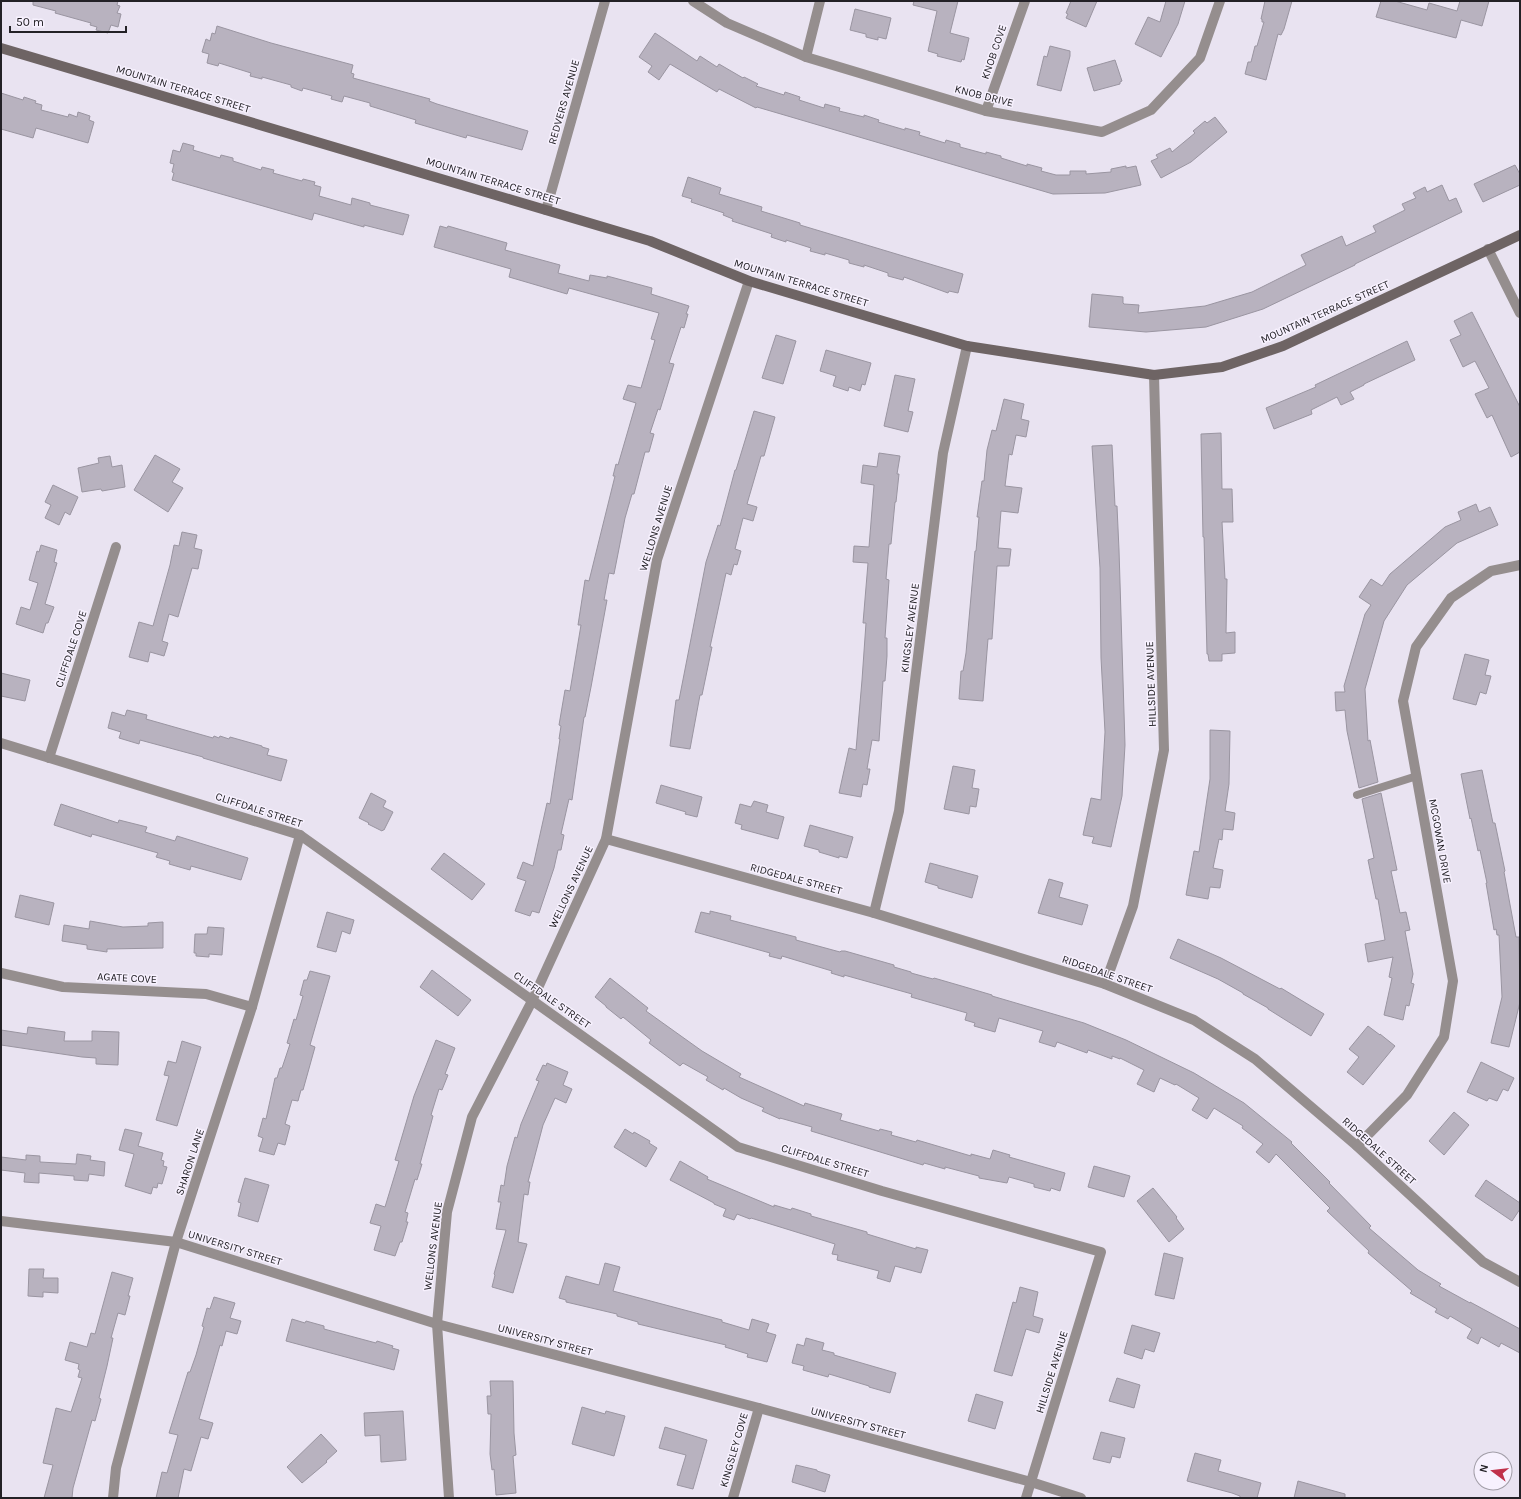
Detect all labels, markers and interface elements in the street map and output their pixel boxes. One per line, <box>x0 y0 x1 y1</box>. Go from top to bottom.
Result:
scale bar <box>10 8 126 34</box>
text: 50 m <box>16 15 44 29</box>
street label: KNOB COVE <box>979 23 1009 81</box>
street label: REDVERS AVENUE <box>546 58 582 146</box>
street label: MOUNTAIN TERRACE STREET <box>114 62 252 116</box>
street label: KNOB DRIVE <box>953 82 1015 110</box>
street label: MOUNTAIN TERRACE STREET <box>424 154 562 208</box>
street label: MOUNTAIN TERRACE STREET <box>732 256 870 310</box>
street label: MOUNTAIN TERRACE STREET <box>1259 277 1392 346</box>
street label: WELLONS AVENUE <box>637 483 675 573</box>
street label: KINGSLEY AVENUE <box>898 582 922 674</box>
street label: CLIFFDALE COVE <box>52 609 90 689</box>
street label: HILLSIDE AVENUE <box>1143 641 1159 727</box>
street label: CLIFFDALE STREET <box>214 790 305 830</box>
street label: MCGOWAN DRIVE <box>1426 798 1454 884</box>
street label: WELLONS AVENUE <box>546 844 596 930</box>
street label: RIDGEDALE STREET <box>749 860 844 898</box>
street label: RIDGEDALE STREET <box>1060 952 1154 996</box>
street label: CLIFFDALE STREET <box>511 969 593 1032</box>
street label: AGATE COVE <box>97 970 157 986</box>
street label: RIDGEDALE STREET <box>1339 1115 1419 1188</box>
street label: SHARON LANE <box>173 1127 207 1197</box>
street label: CLIFFDALE STREET <box>780 1142 871 1181</box>
street label: WELLONS AVENUE <box>421 1201 445 1291</box>
street label: UNIVERSITY STREET <box>186 1228 284 1269</box>
street label: UNIVERSITY STREET <box>496 1321 594 1359</box>
street label: HILLSIDE AVENUE <box>1033 1329 1071 1415</box>
street label: UNIVERSITY STREET <box>809 1404 907 1442</box>
street label: KINGSLEY COVE <box>717 1411 751 1489</box>
north arrow <box>1473 1451 1513 1491</box>
text: N <box>1477 1463 1491 1474</box>

